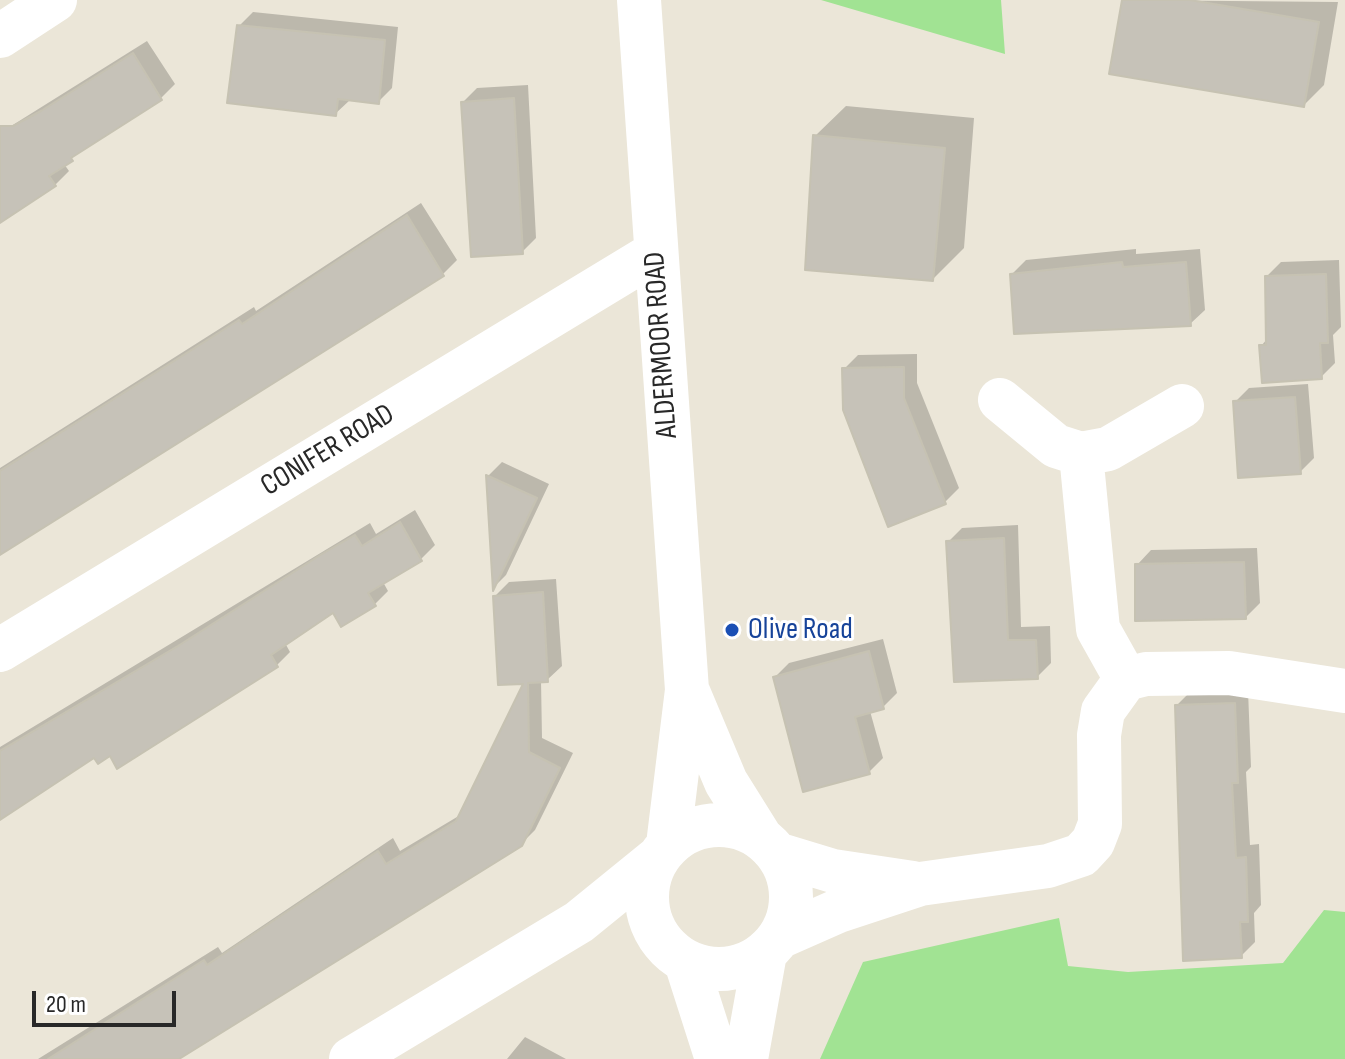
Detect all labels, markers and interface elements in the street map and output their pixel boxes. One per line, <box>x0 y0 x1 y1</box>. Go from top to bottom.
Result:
street label: ALDERMOOR ROAD <box>638 251 686 439</box>
street label: CONIFER ROAD <box>255 397 401 505</box>
place label: Olive Road <box>748 612 853 648</box>
marker: Olive Road <box>723 621 741 639</box>
scale bar <box>36 975 180 1025</box>
text: 20 m <box>46 990 86 1019</box>

